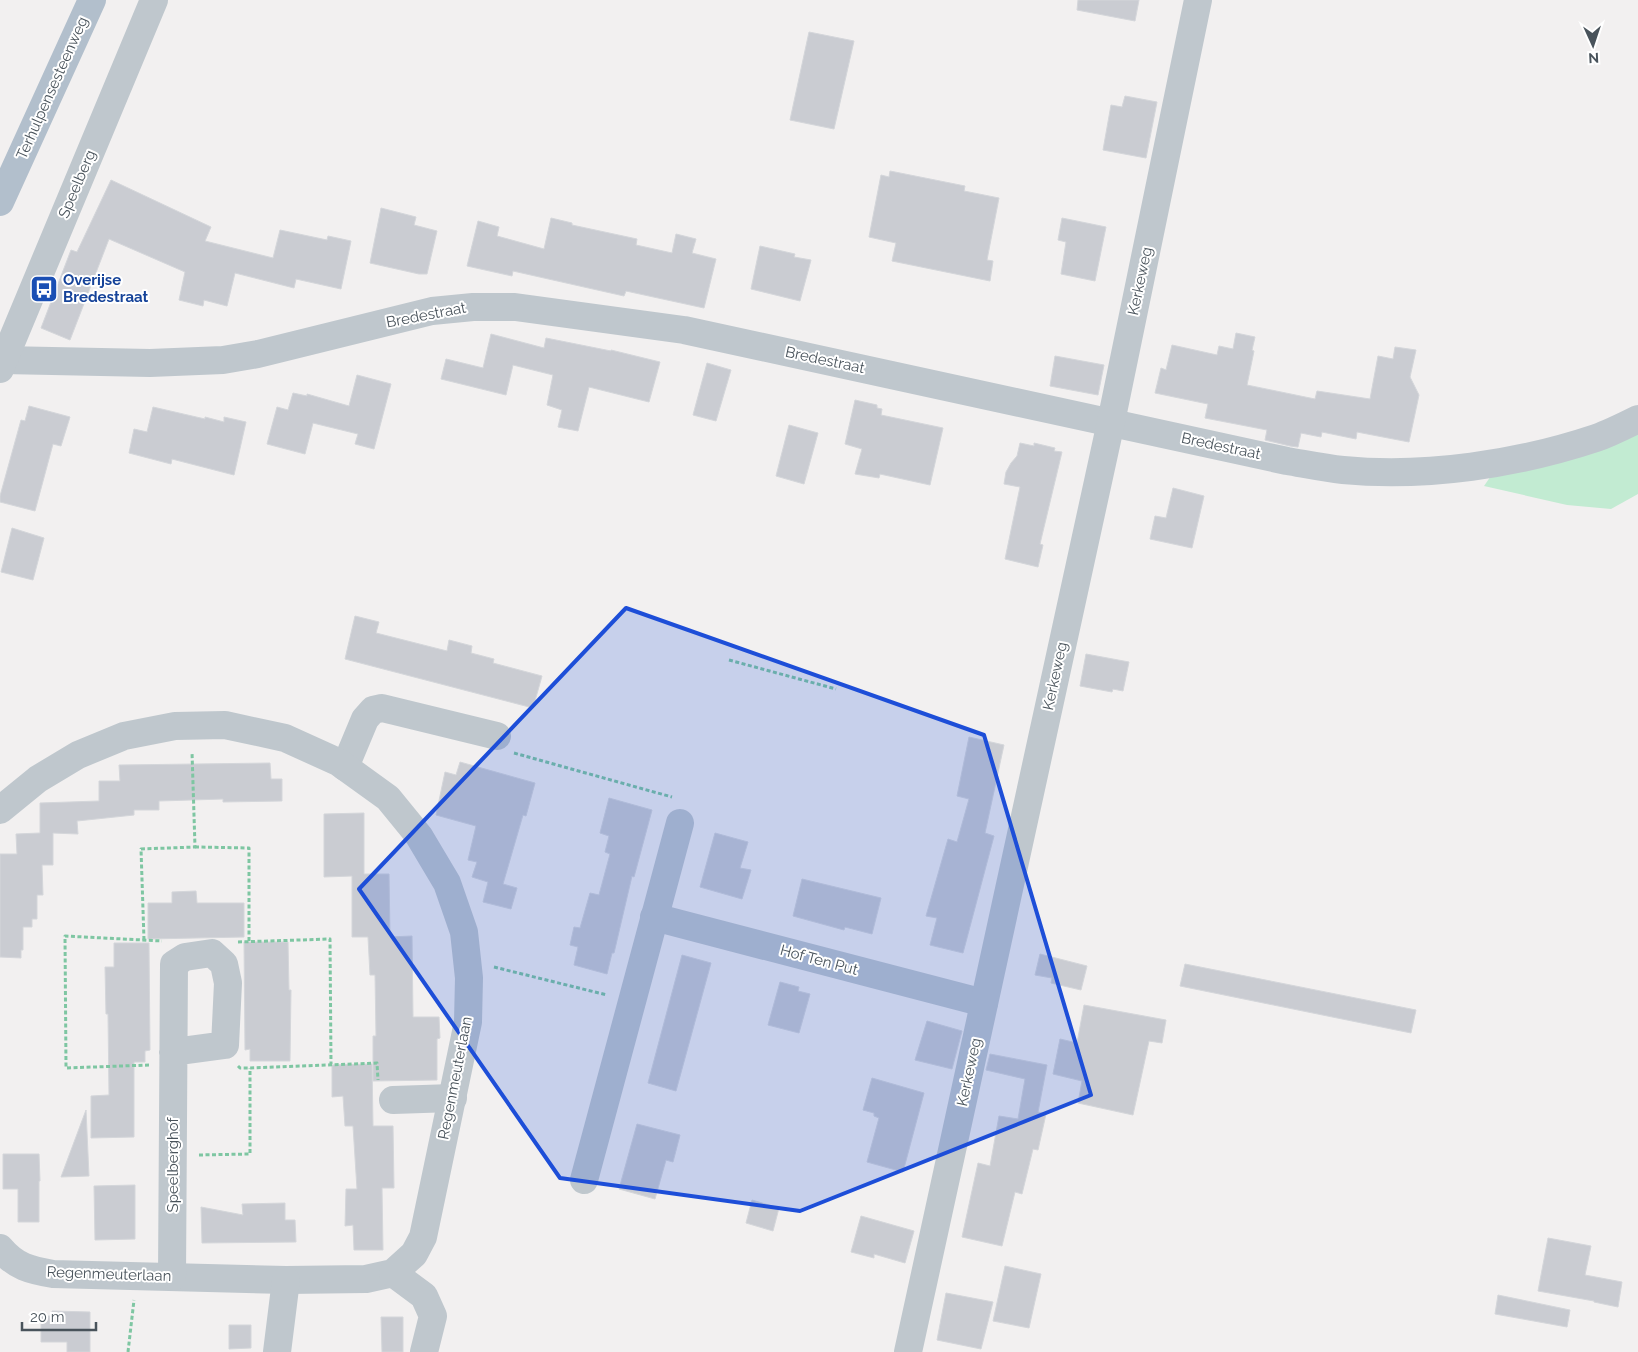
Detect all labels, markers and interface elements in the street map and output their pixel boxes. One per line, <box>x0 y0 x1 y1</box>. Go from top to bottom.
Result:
street label: Terhulpensesteenweg <box>12 14 92 162</box>
north arrow <box>1568 20 1618 70</box>
text: N <box>1588 50 1599 66</box>
street label: Speelberg <box>55 147 99 221</box>
street label: Kerkeweg <box>1124 245 1156 317</box>
place label: Overijse Bredestraat <box>63 271 149 306</box>
bus stop icon: Overijse Bredestraat <box>29 274 59 304</box>
street label: Bredestraat <box>385 298 467 332</box>
street label: Bredestraat <box>784 343 866 377</box>
street label: Bredestraat <box>1180 429 1262 463</box>
street label: Kerkeweg <box>1039 640 1071 712</box>
street label: Hof Ten Put <box>778 941 860 979</box>
street label: Regenmeuterlaan <box>434 1015 476 1141</box>
street label: Kerkeweg <box>953 1036 985 1108</box>
street label: Speelberghof <box>164 1116 182 1212</box>
street label: Regenmeuterlaan <box>46 1263 172 1285</box>
scale bar <box>22 1300 96 1332</box>
text: 20 m <box>30 1308 65 1326</box>

